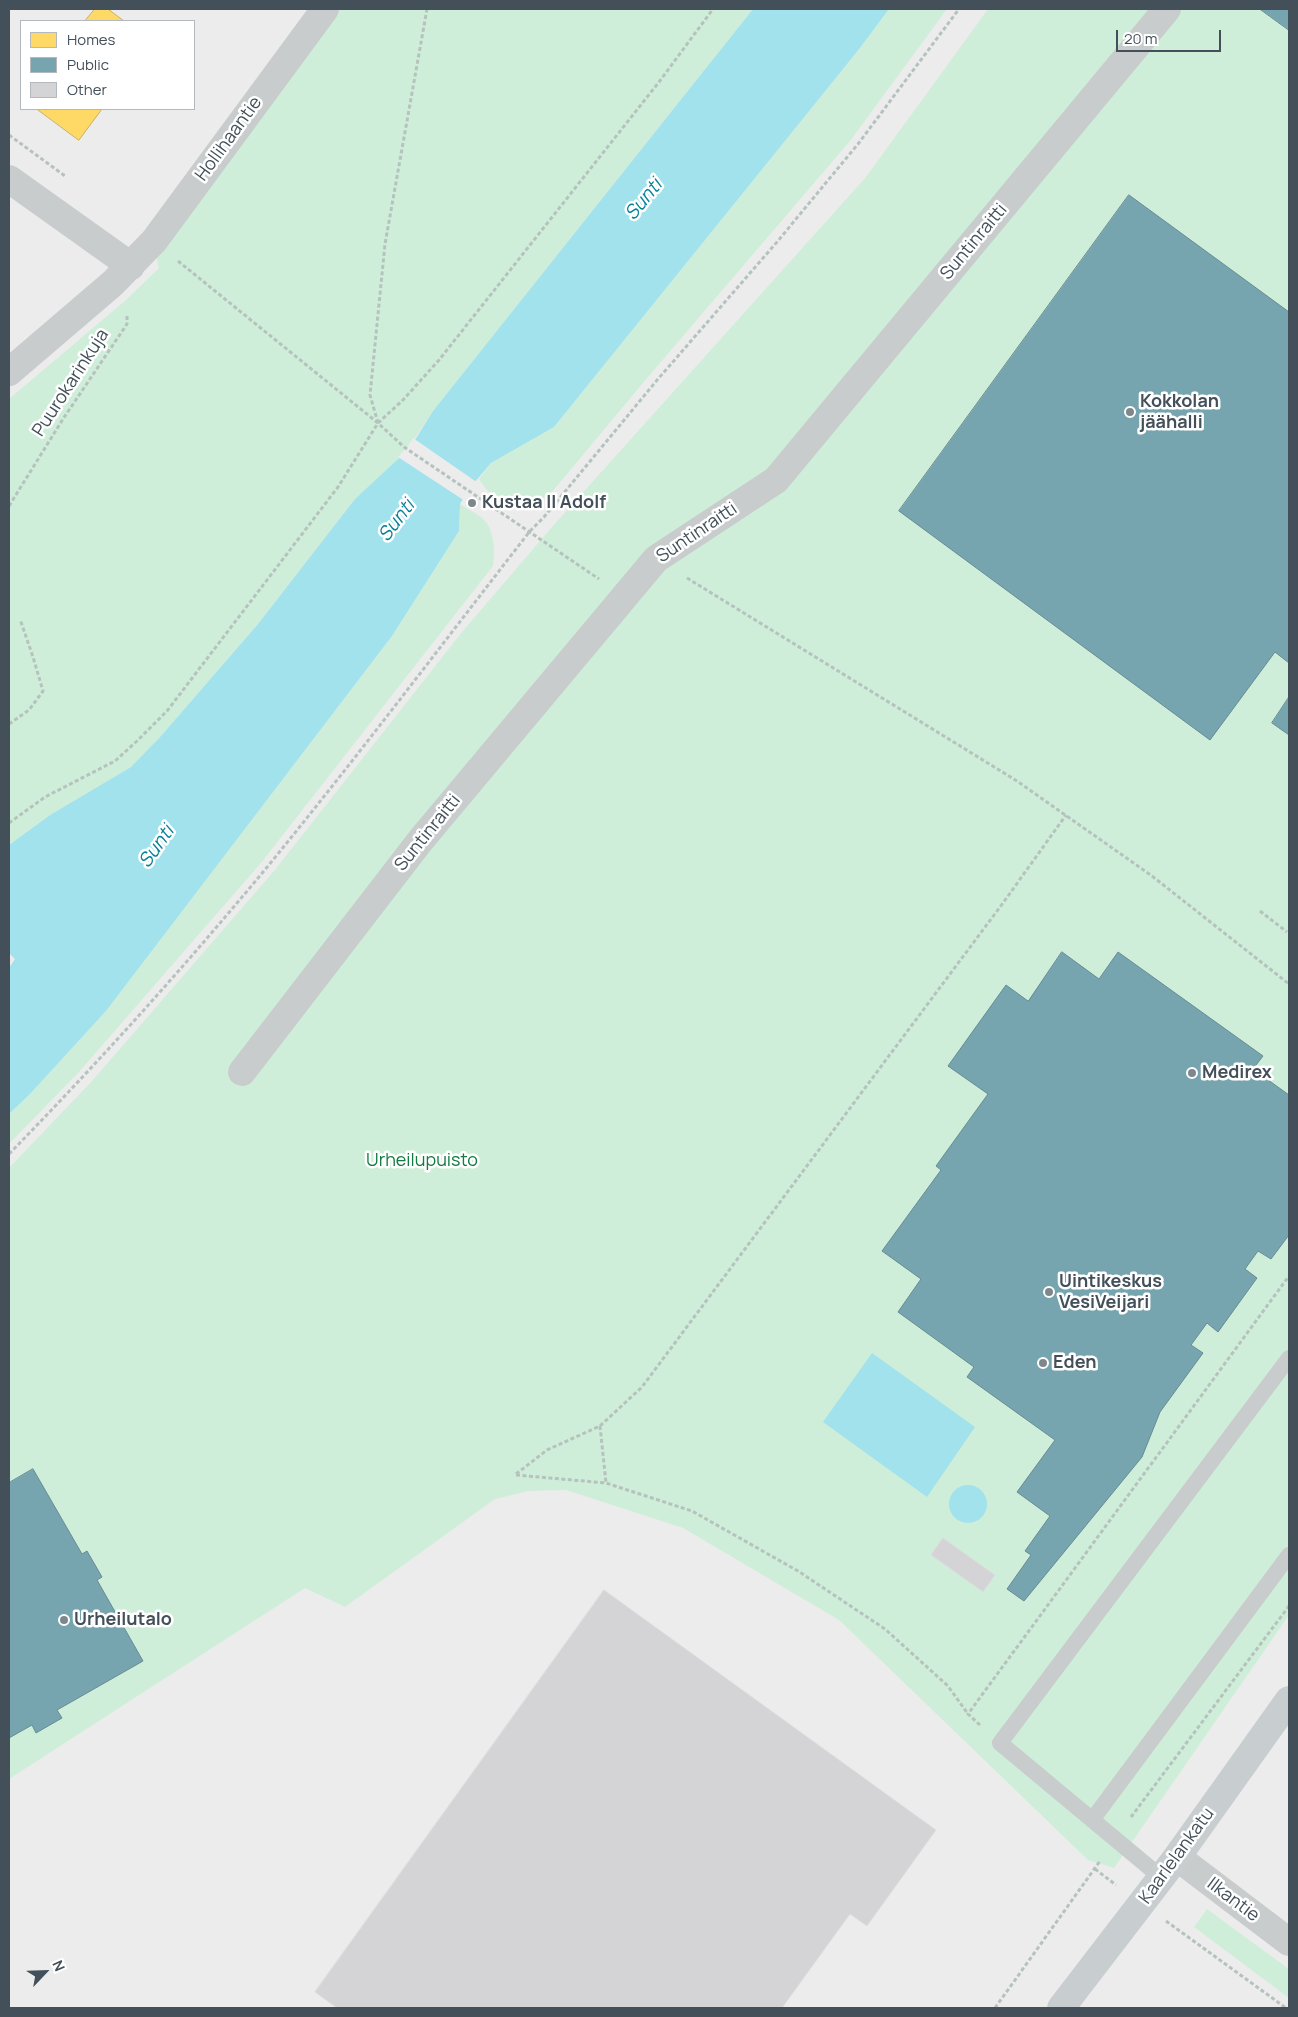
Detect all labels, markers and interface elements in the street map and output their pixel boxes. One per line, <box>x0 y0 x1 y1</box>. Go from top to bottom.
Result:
legend <box>20 20 195 110</box>
scale bar <box>1118 20 1223 52</box>
text: 20 m <box>1124 28 1157 49</box>
text: Homes <box>67 29 115 50</box>
text: Public <box>67 54 109 75</box>
text: Other <box>67 79 107 100</box>
street label: Hollihaantie <box>191 93 267 185</box>
water label: Sunti <box>621 175 667 225</box>
street label: Suntinraitti <box>936 200 1012 284</box>
street label: Puurokarinkuja <box>28 325 114 441</box>
place label: Kokkolan jäähalli <box>1140 391 1219 434</box>
marker: Kokkolan jäähalli <box>1124 406 1136 418</box>
place label: Kustaa II Adolf <box>482 492 606 514</box>
water label: Sunti <box>374 496 420 546</box>
marker: Kustaa II Adolf <box>466 497 478 509</box>
street label: Suntinraitti <box>653 498 741 568</box>
street label: Suntinraitti <box>391 790 465 876</box>
water label: Sunti <box>134 821 180 873</box>
place label: Medirex <box>1202 1062 1272 1084</box>
marker: Medirex <box>1186 1067 1198 1079</box>
park label: Urheilupuisto <box>366 1150 478 1172</box>
place label: Uintikeskus VesiVeijari <box>1059 1271 1162 1314</box>
marker: Uintikeskus VesiVeijari <box>1043 1286 1055 1298</box>
place label: Eden <box>1053 1352 1096 1374</box>
marker: Eden <box>1037 1357 1049 1369</box>
place label: Urheilutalo <box>74 1609 172 1631</box>
marker: Urheilutalo <box>58 1614 70 1626</box>
street label: Kaarlelankatu <box>1135 1804 1219 1908</box>
street label: Ilkantie <box>1203 1873 1263 1927</box>
north arrow <box>20 1947 70 1997</box>
text: N <box>48 1957 70 1974</box>

